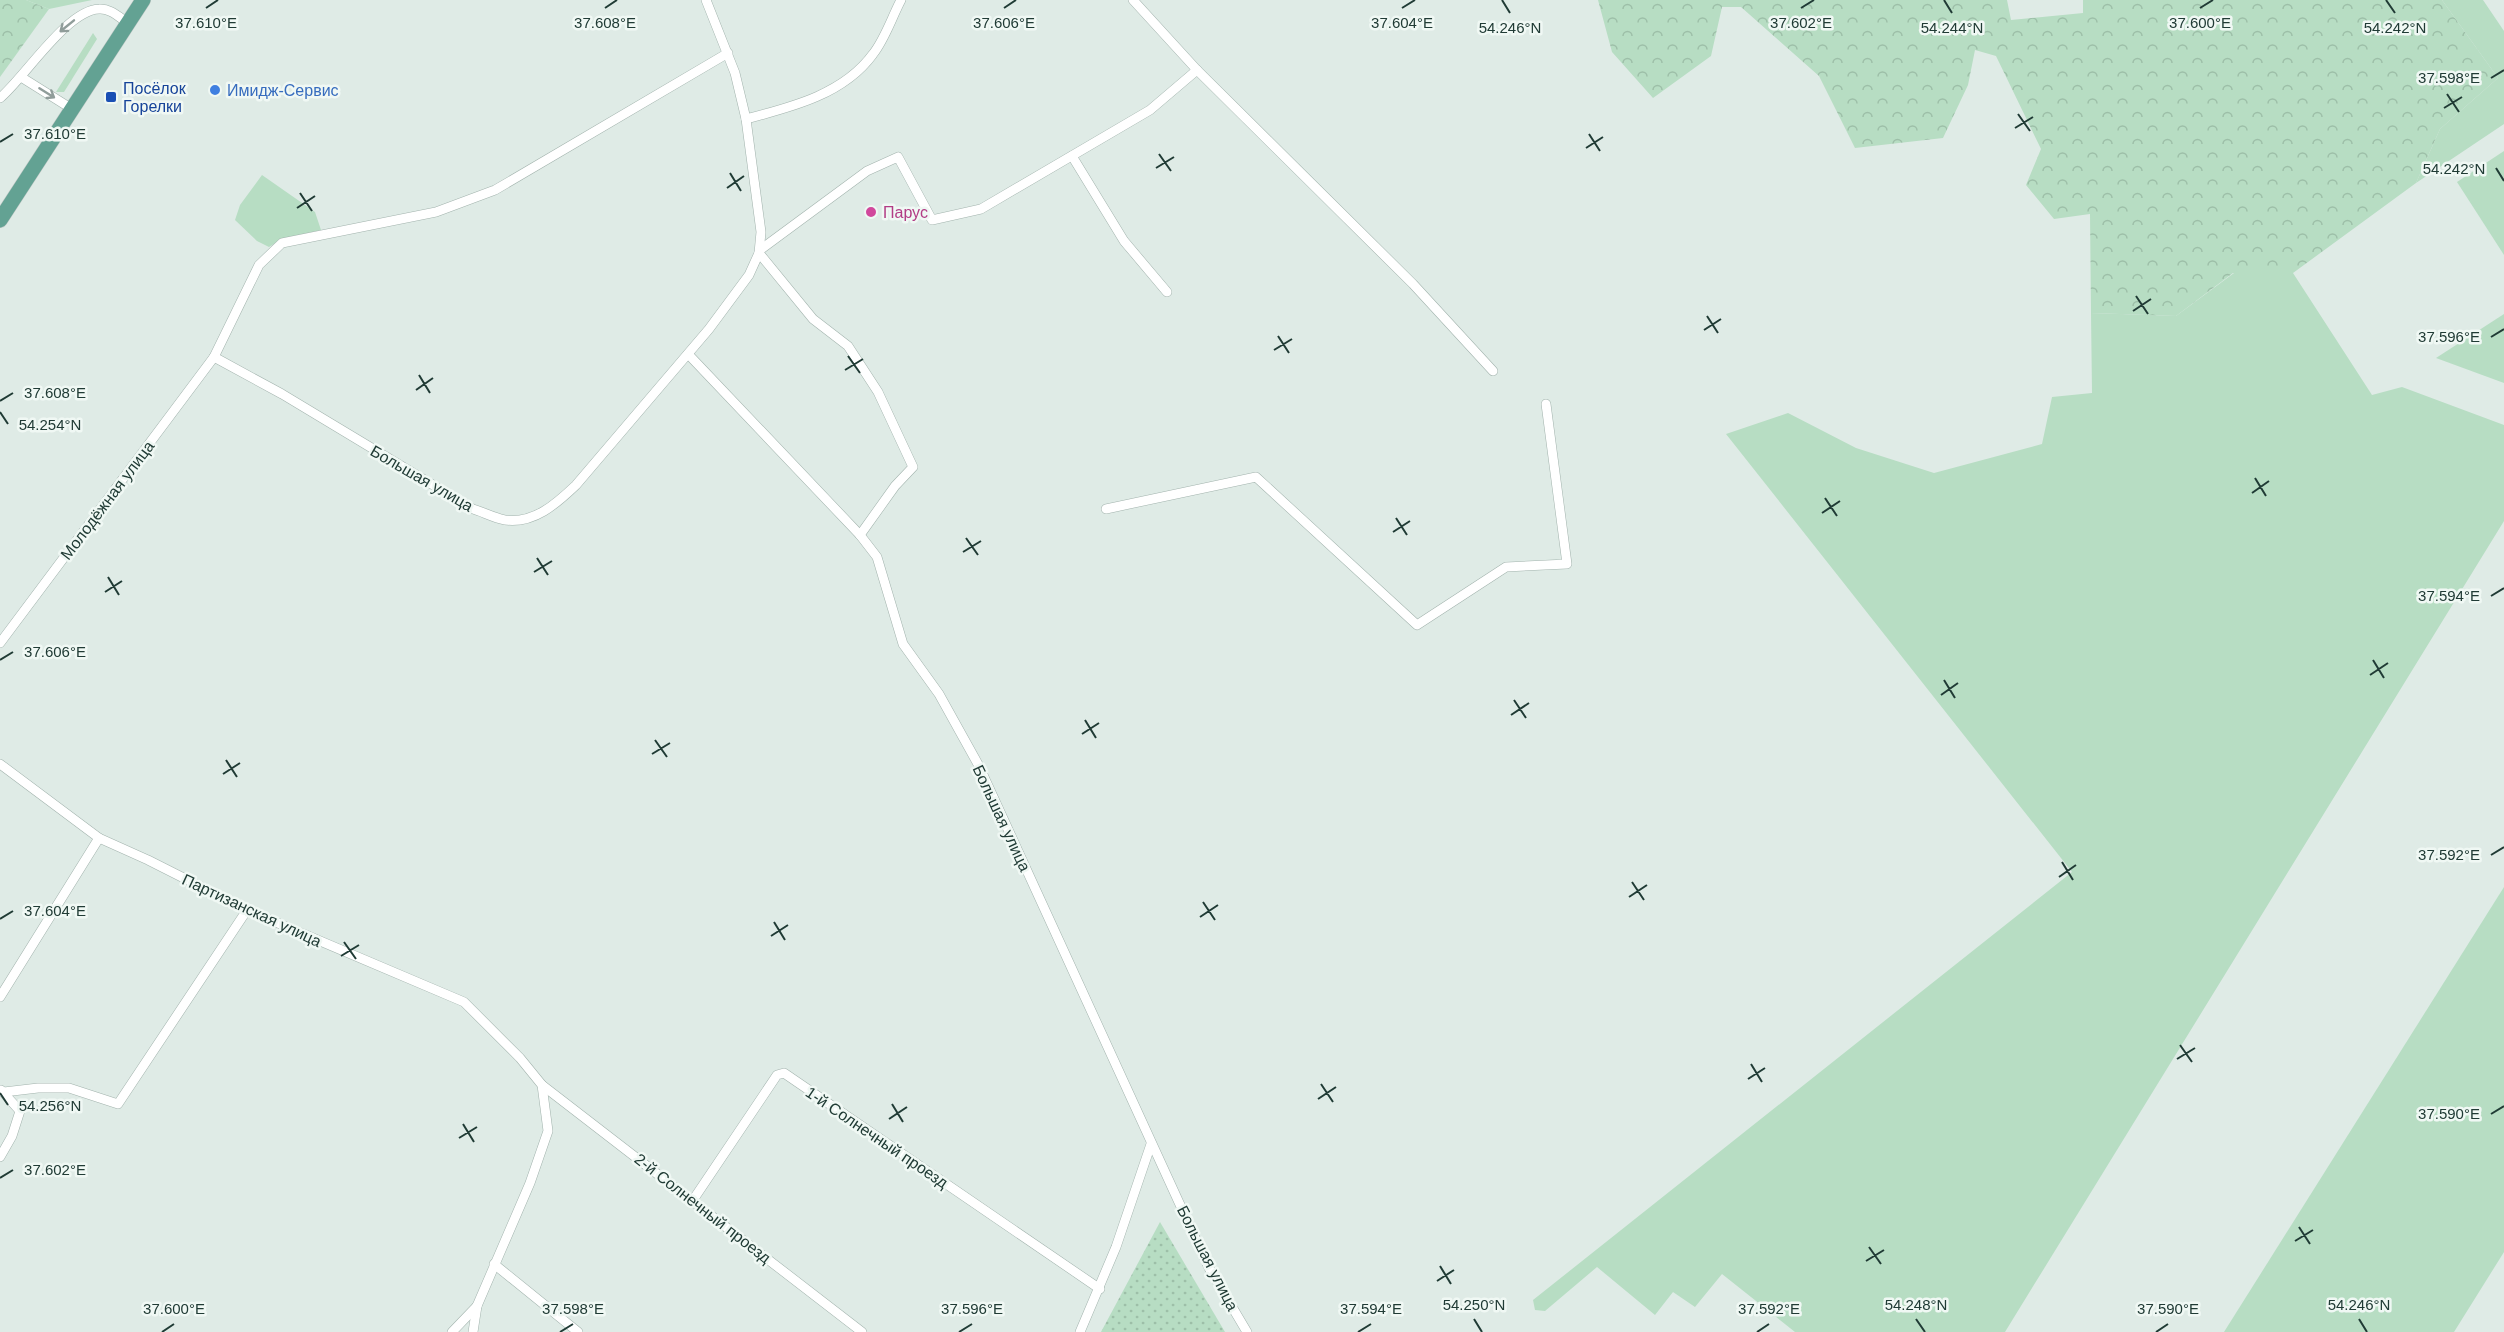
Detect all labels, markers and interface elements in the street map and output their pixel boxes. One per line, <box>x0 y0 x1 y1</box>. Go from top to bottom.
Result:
text: 37.610°E <box>175 14 237 31</box>
text: 37.608°E <box>574 14 636 31</box>
text: 37.606°E <box>973 14 1035 31</box>
text: 37.604°E <box>1371 14 1433 31</box>
text: 37.602°E <box>1770 14 1832 31</box>
text: 37.600°E <box>2169 14 2231 31</box>
text: 54.246°N <box>1479 19 1541 36</box>
text: 54.244°N <box>1921 19 1983 36</box>
text: 54.242°N <box>2364 19 2426 36</box>
one-way arrow <box>59 20 75 33</box>
text: 37.598°E <box>2418 69 2480 86</box>
place label: Посёлок Горелки <box>123 80 187 115</box>
place label: Имидж-Сервис <box>227 82 339 99</box>
marker: Имидж-Сервис <box>208 83 222 97</box>
one-way arrow <box>38 88 55 100</box>
marker: Посёлок Горелки <box>104 90 118 104</box>
text: 37.610°E <box>24 125 86 142</box>
text: 54.242°N <box>2423 160 2485 177</box>
place label: Парус <box>883 204 928 221</box>
marker: Парус <box>864 205 878 219</box>
text: 37.596°E <box>2418 328 2480 345</box>
text: 37.608°E <box>24 384 86 401</box>
text: 54.254°N <box>19 416 81 433</box>
street label: Молодёжная улица <box>57 438 158 563</box>
street label: Большая улица <box>367 442 476 515</box>
text: 37.594°E <box>2418 587 2480 604</box>
text: 37.606°E <box>24 643 86 660</box>
street label: Большая улица <box>969 762 1034 874</box>
text: 37.592°E <box>2418 846 2480 863</box>
street label: Партизанская улица <box>179 871 324 950</box>
text: 37.604°E <box>24 902 86 919</box>
street label: 1-й Солнечный проезд <box>802 1083 952 1192</box>
text: 54.256°N <box>19 1097 81 1114</box>
text: 37.590°E <box>2418 1105 2480 1122</box>
street label: 2-й Солнечный проезд <box>631 1150 774 1267</box>
text: 37.602°E <box>24 1161 86 1178</box>
street label: Большая улица <box>1174 1203 1241 1314</box>
text: 54.250°N <box>1443 1296 1505 1313</box>
text: 54.248°N <box>1885 1296 1947 1313</box>
text: 54.246°N <box>2328 1296 2390 1313</box>
text: 37.600°E <box>143 1300 205 1317</box>
text: 37.598°E <box>542 1300 604 1317</box>
text: 37.596°E <box>941 1300 1003 1317</box>
text: 37.594°E <box>1340 1300 1402 1317</box>
text: 37.592°E <box>1738 1300 1800 1317</box>
text: 37.590°E <box>2137 1300 2199 1317</box>

